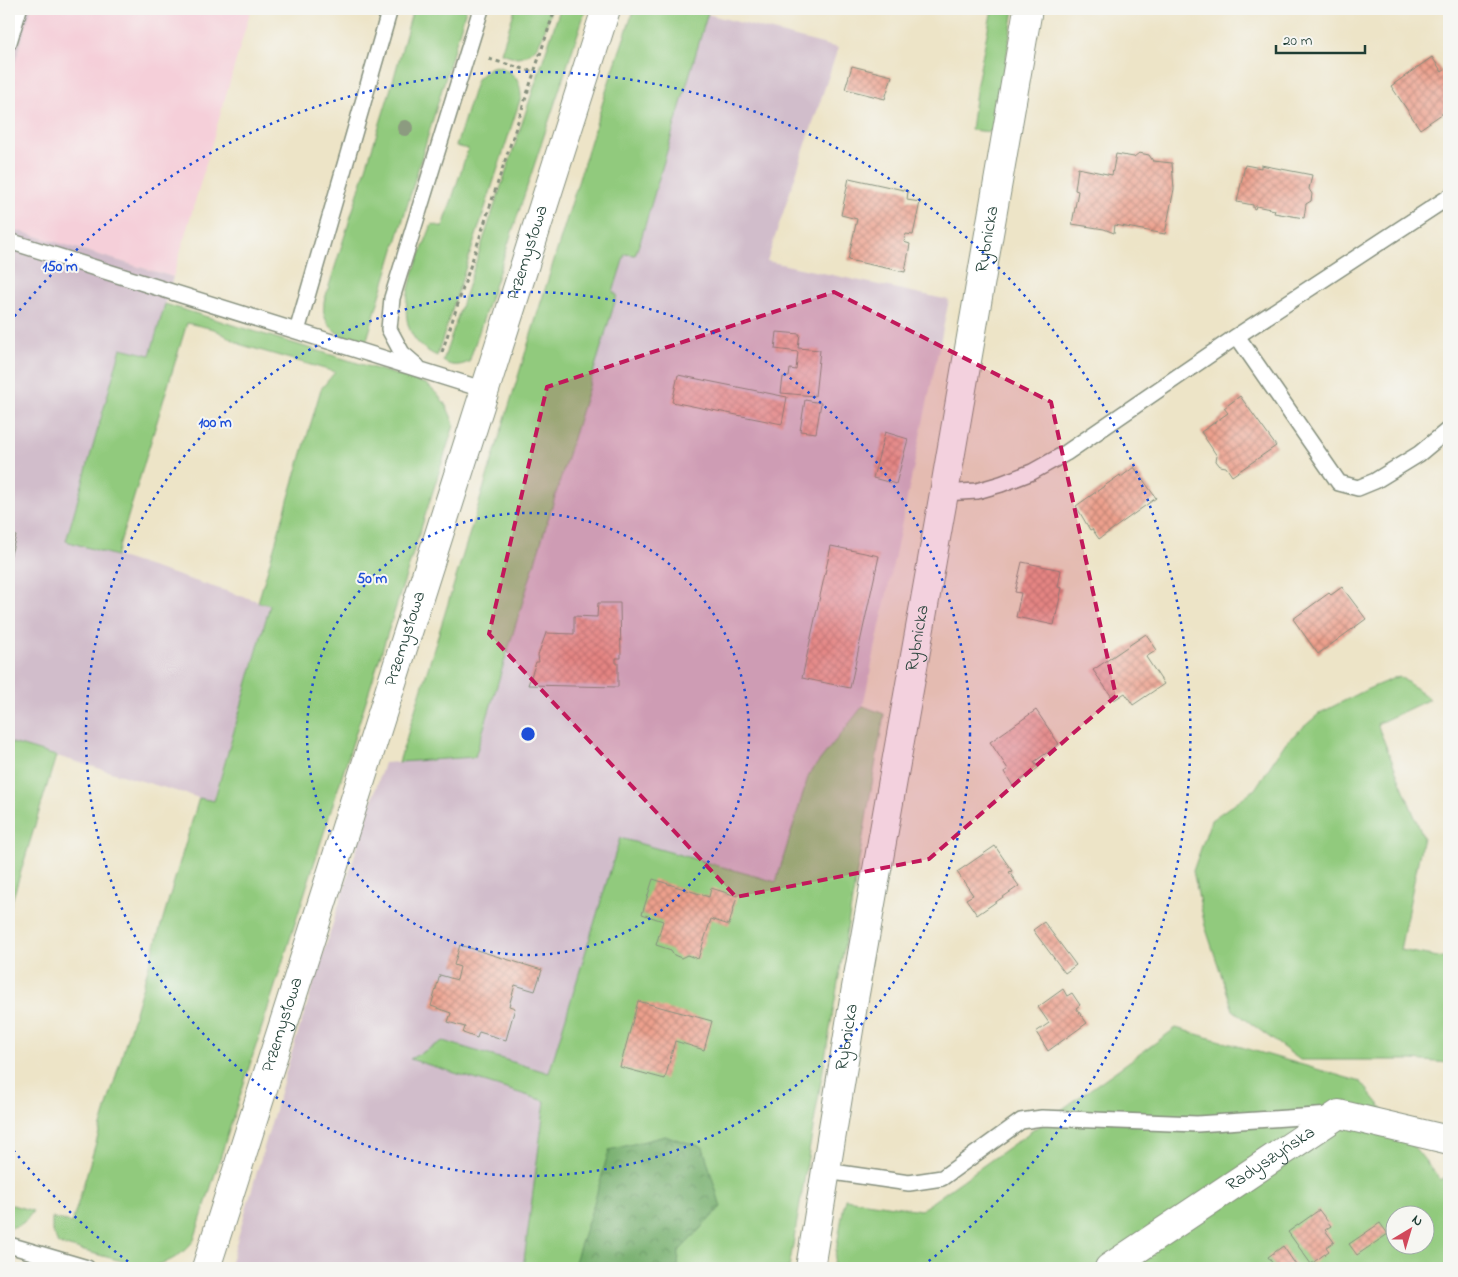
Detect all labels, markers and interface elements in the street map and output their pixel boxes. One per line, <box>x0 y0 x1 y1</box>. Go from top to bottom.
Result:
scale bar <box>1276 22 1364 54</box>
text: 20 m <box>1283 30 1313 52</box>
street label: Przemysłowa <box>501 202 556 304</box>
street label: Rybnicka <box>969 204 1007 275</box>
text: 150 m <box>42 256 78 278</box>
text: 100 m <box>198 412 232 434</box>
text: 50 m <box>357 568 388 590</box>
street label: Przemysłowa <box>379 588 433 690</box>
street label: Rybnicka <box>899 603 937 674</box>
centre of rings <box>519 725 537 743</box>
street label: Przemysłowa <box>256 974 311 1076</box>
street label: Rybnicka <box>830 1002 866 1072</box>
street label: Radyszyńska <box>1221 1120 1321 1199</box>
north arrow <box>1386 1204 1436 1254</box>
text: N <box>1407 1210 1427 1232</box>

